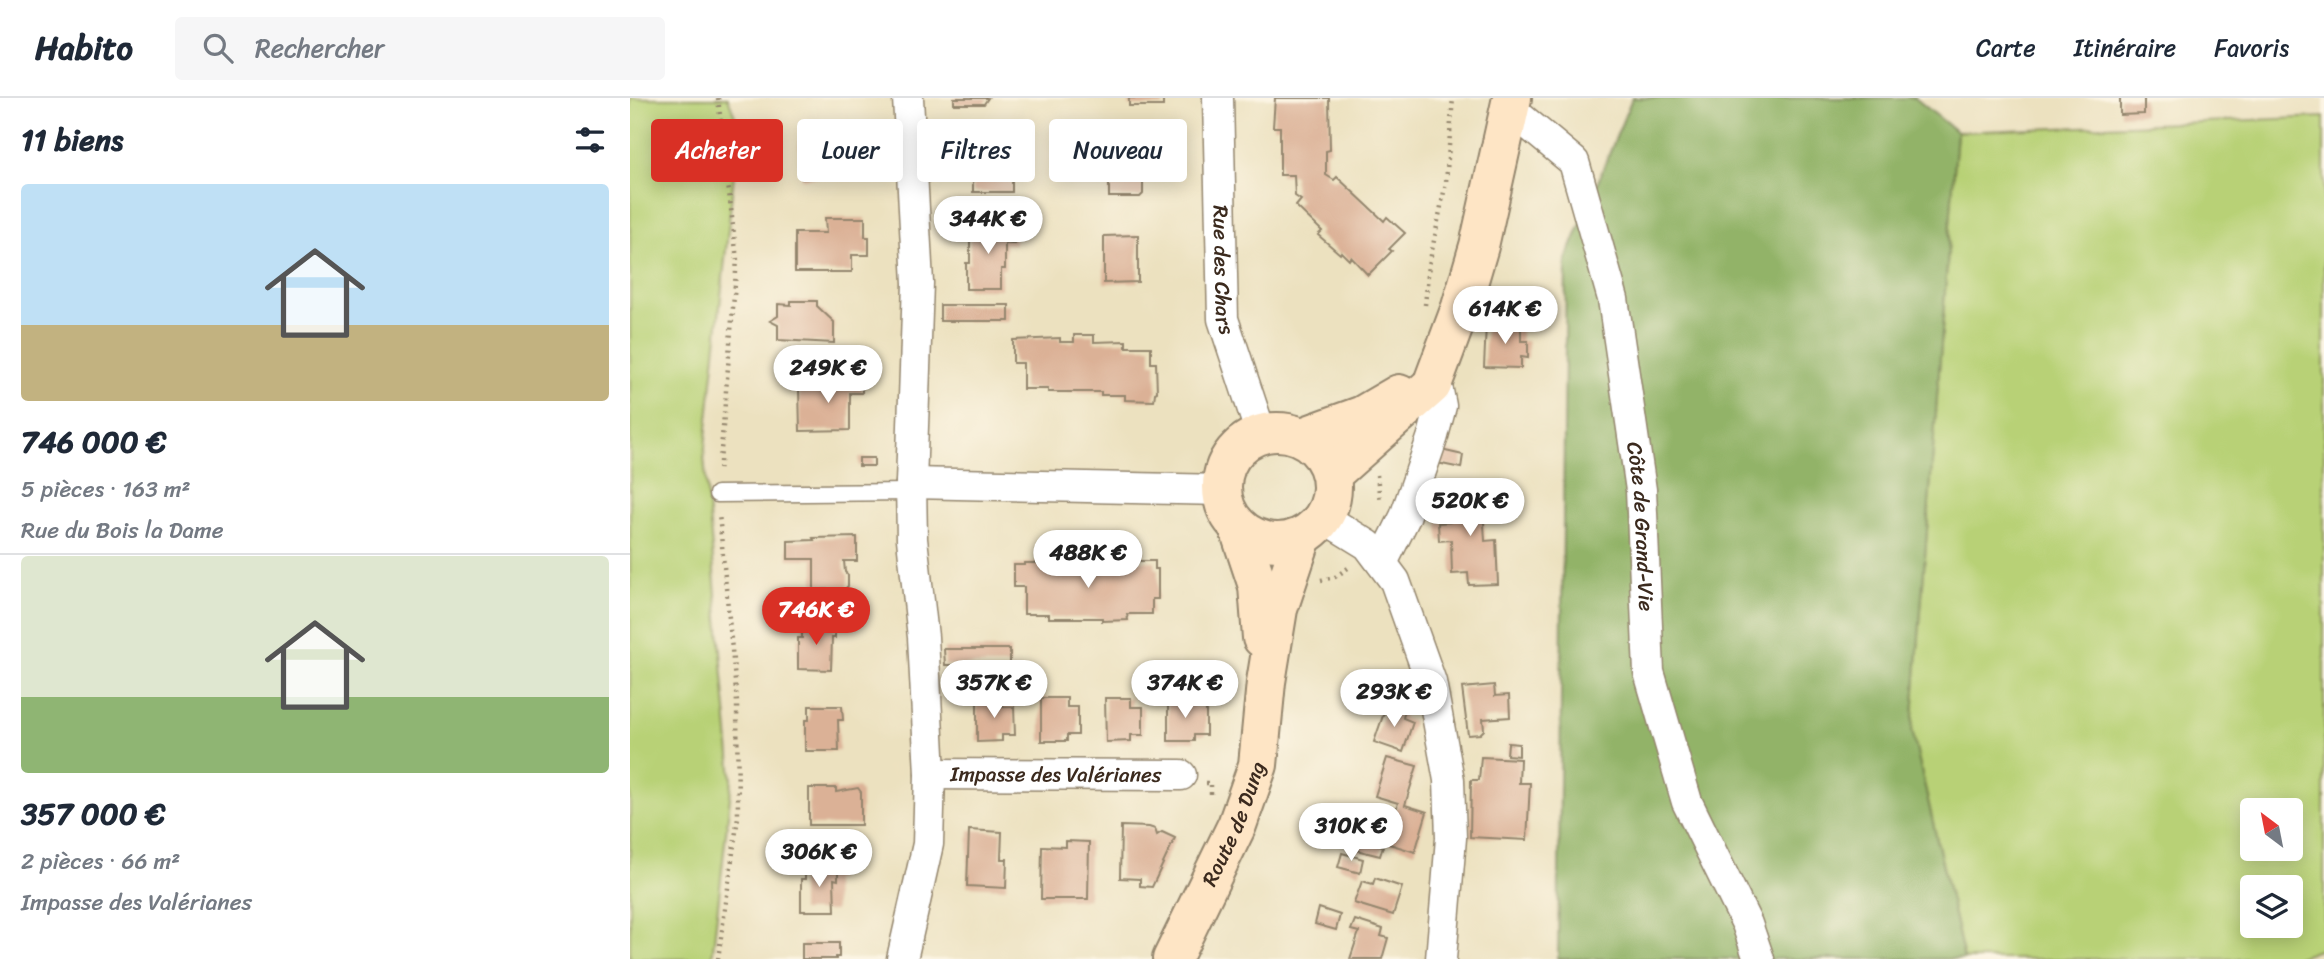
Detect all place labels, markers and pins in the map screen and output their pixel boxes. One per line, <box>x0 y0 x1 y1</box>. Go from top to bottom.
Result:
pin: 344K € <box>931 197 1045 256</box>
pin: 614K € <box>1448 286 1562 346</box>
pin: 249K € <box>771 345 885 405</box>
pin: 520K € <box>1413 478 1527 538</box>
pin: 488K € <box>1031 531 1145 590</box>
pin: 746K € <box>759 588 873 647</box>
pin: 357K € <box>937 660 1051 720</box>
pin: 374K € <box>1128 660 1242 720</box>
pin: 293K € <box>1337 670 1451 729</box>
pin: 310K € <box>1294 804 1408 863</box>
pin: 306K € <box>762 830 876 889</box>

